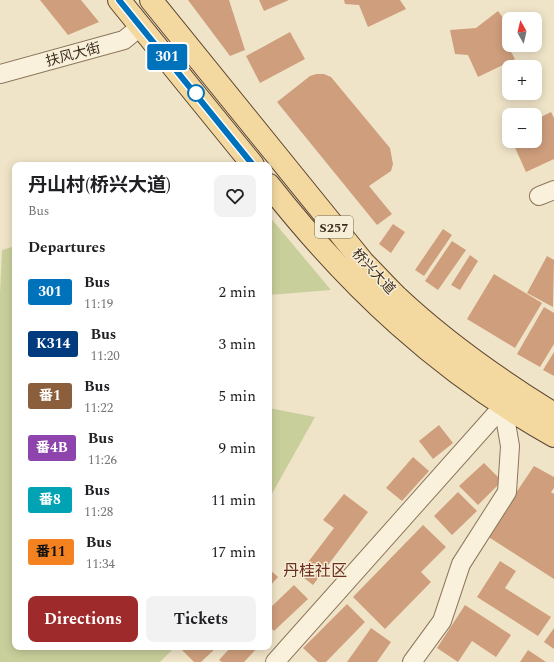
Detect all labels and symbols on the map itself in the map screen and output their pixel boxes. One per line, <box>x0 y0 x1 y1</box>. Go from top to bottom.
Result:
north arrow <box>502 12 542 52</box>
street label: 扶风大街 <box>43 37 103 72</box>
line badge: 301 <box>144 44 190 70</box>
unlabelled marker <box>187 84 205 102</box>
road number: S257 <box>315 216 353 238</box>
street label: 桥兴大道 <box>347 244 400 299</box>
district label: 丹桂社区 <box>283 559 347 583</box>

